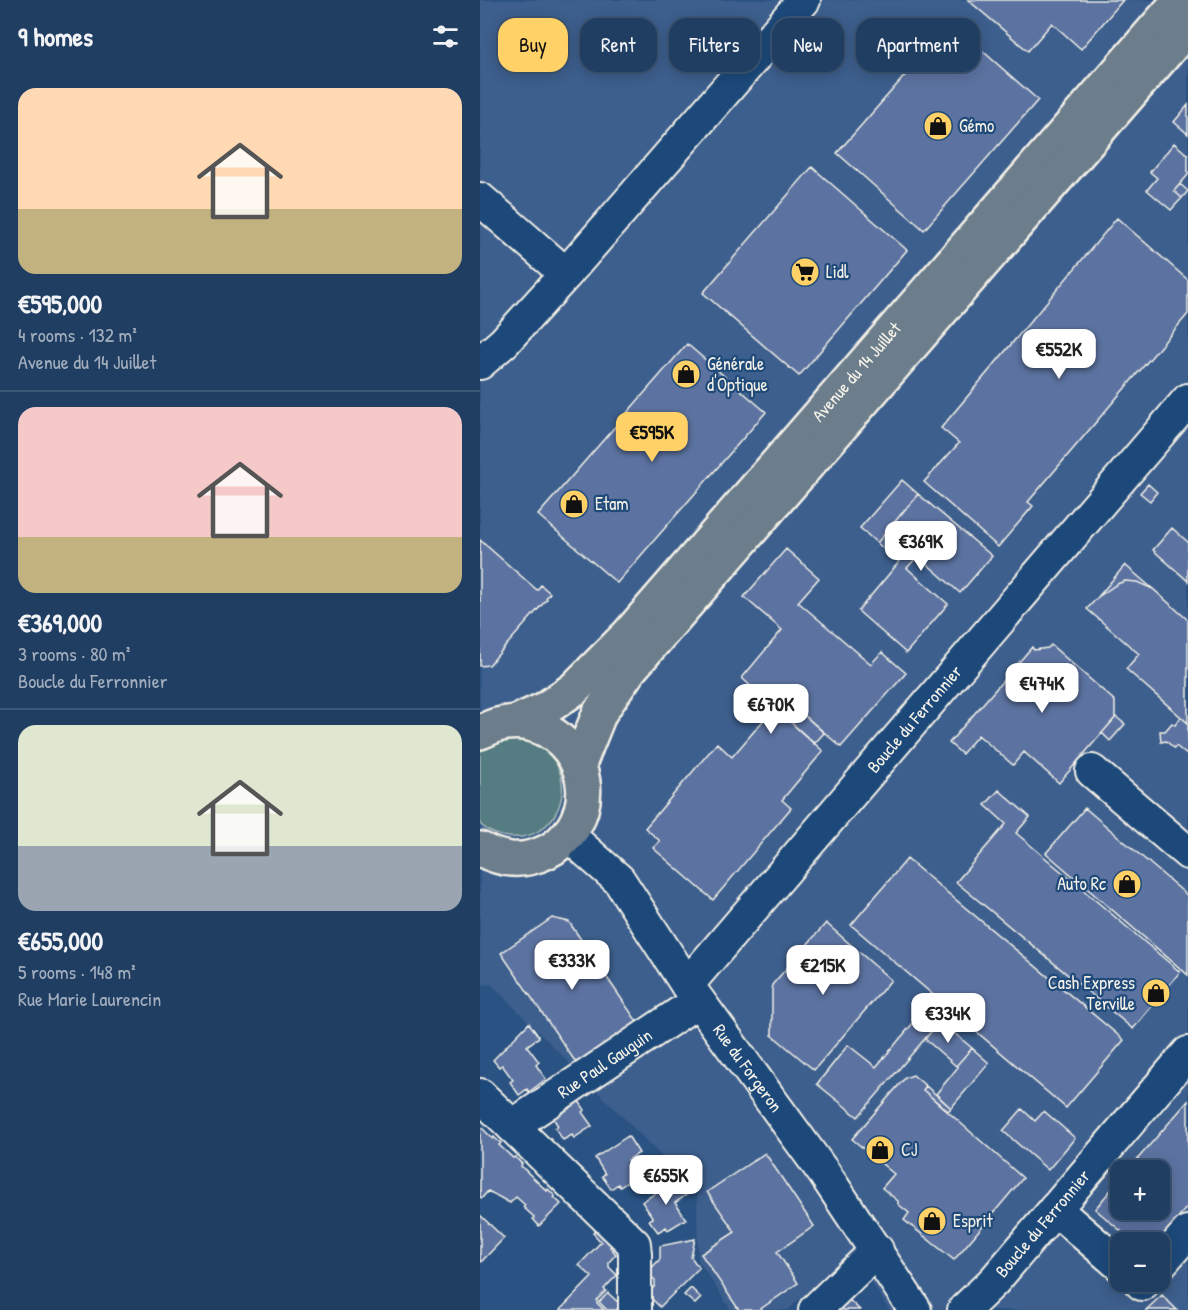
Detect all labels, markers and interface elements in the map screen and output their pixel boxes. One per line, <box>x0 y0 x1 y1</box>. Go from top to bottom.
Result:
chip: Buy <box>498 18 568 72</box>
chip: Rent <box>580 18 657 72</box>
chip: Filters <box>669 18 760 72</box>
chip: New <box>772 18 844 72</box>
chip: Apartment <box>856 18 980 72</box>
text: 9 homes <box>18 19 93 54</box>
icon: filters <box>429 20 462 53</box>
shop icon: Gémo <box>922 110 954 142</box>
place label: Gémo <box>959 113 994 138</box>
icon: home <box>186 127 294 235</box>
supermarket icon: Lidl <box>789 256 821 288</box>
place label: Lidl <box>826 259 849 284</box>
text: €595,000 <box>18 286 102 321</box>
street label: Avenue du 14 Juillet <box>806 316 907 427</box>
text: 4 rooms · 132 m² <box>18 321 137 348</box>
pin: €552K <box>1017 329 1101 380</box>
text: €552K <box>1036 335 1082 362</box>
text: Avenue du 14 Juillet <box>18 348 156 375</box>
place label: Générale d'Optique <box>707 351 768 397</box>
shop icon: Générale d'Optique <box>670 358 702 390</box>
pin: €595K <box>610 412 694 463</box>
text: €595K <box>630 418 674 445</box>
icon: home <box>186 446 294 554</box>
shop icon: Etam <box>558 488 590 520</box>
place label: Etam <box>595 491 628 516</box>
pin: €369K <box>879 521 963 572</box>
text: €369K <box>899 527 943 554</box>
text: €369,000 <box>18 605 102 640</box>
text: 3 rooms · 80 m² <box>18 640 130 667</box>
street label: Boucle du Ferronnier <box>861 660 968 778</box>
pin: €474K <box>1000 663 1084 714</box>
text: Boucle du Ferronnier <box>18 667 167 694</box>
text: €474K <box>1020 669 1064 696</box>
pin: €670K <box>729 684 813 735</box>
text: €670K <box>748 690 794 717</box>
icon: home <box>186 764 294 872</box>
shop icon: Auto Rc <box>1111 868 1143 900</box>
place label: Auto Rc <box>1057 871 1106 896</box>
text: €655,000 <box>18 923 103 958</box>
pin: €333K <box>530 940 614 991</box>
pin: €215K <box>781 945 865 996</box>
text: €333K <box>549 946 595 973</box>
text: €215K <box>800 951 846 978</box>
text: 5 rooms · 148 m² <box>18 958 136 985</box>
place label: Cash Express Terville <box>1048 970 1135 1016</box>
shop icon: Cash Express Terville <box>1140 977 1172 1009</box>
text: Rue Marie Laurencin <box>18 985 161 1012</box>
pin: €334K <box>906 993 990 1044</box>
text: €334K <box>925 999 971 1026</box>
street label: Rue du Forgeron <box>707 1019 789 1117</box>
street label: Rue Paul Gauguin <box>553 1022 657 1104</box>
shop icon: CJ <box>864 1134 896 1166</box>
place label: CJ <box>901 1137 918 1162</box>
pin: €655K <box>624 1155 708 1206</box>
map controls <box>1110 1160 1170 1292</box>
button: + <box>1110 1160 1170 1220</box>
text: €655K <box>644 1161 688 1188</box>
street label: Boucle du Ferronnier <box>989 1164 1096 1283</box>
shop icon: Esprit <box>916 1205 948 1237</box>
place label: Esprit <box>953 1208 994 1233</box>
button: − <box>1110 1232 1170 1292</box>

